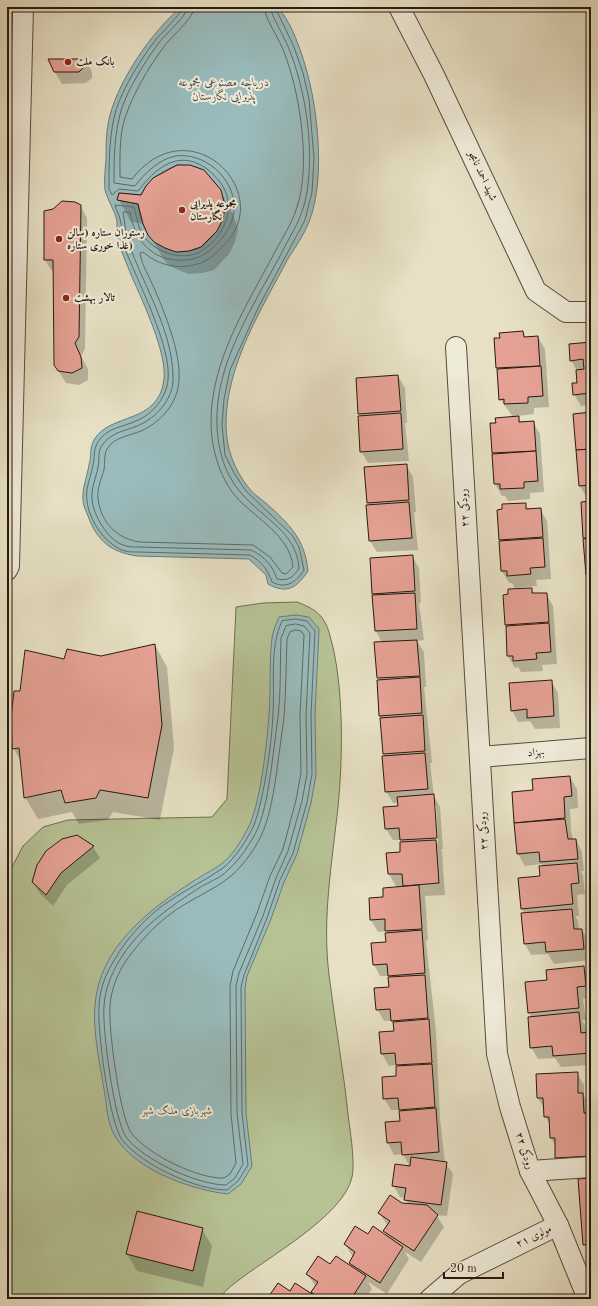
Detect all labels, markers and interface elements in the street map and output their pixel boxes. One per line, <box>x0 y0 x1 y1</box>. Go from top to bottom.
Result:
place label: بانک ملت <box>76 55 114 68</box>
marker: بانک ملت <box>63 57 73 67</box>
water label: دریاچه مصنوعی مجموعه پذیرایی نگارستان <box>179 77 269 105</box>
street label: شهید احمد نامجو <box>464 149 498 203</box>
place label: مجموعه پذیرایی نگارستان <box>189 198 237 223</box>
marker: مجموعه پذیرایی نگارستان <box>177 205 187 215</box>
place label: رستوران ستاره (سالن غذا خوری ستاره) <box>67 227 145 252</box>
marker: رستوران ستاره (سالن غذا خوری ستاره) <box>54 234 64 244</box>
place label: تالار بهشت <box>74 291 116 305</box>
marker: تالار بهشت <box>61 293 71 303</box>
street label: رودکی ۲۲ <box>456 489 471 528</box>
street label: بهزاد <box>527 747 545 760</box>
street label: رودکی ۲۲ <box>475 812 490 851</box>
park label: شهربازی ملک شهر <box>141 1105 212 1118</box>
street label: رودکی ۲۲ <box>513 1130 538 1171</box>
street label: مولوی ۲۱ <box>514 1224 554 1250</box>
scale bar <box>444 1254 503 1280</box>
text: 20 m <box>450 1263 477 1275</box>

